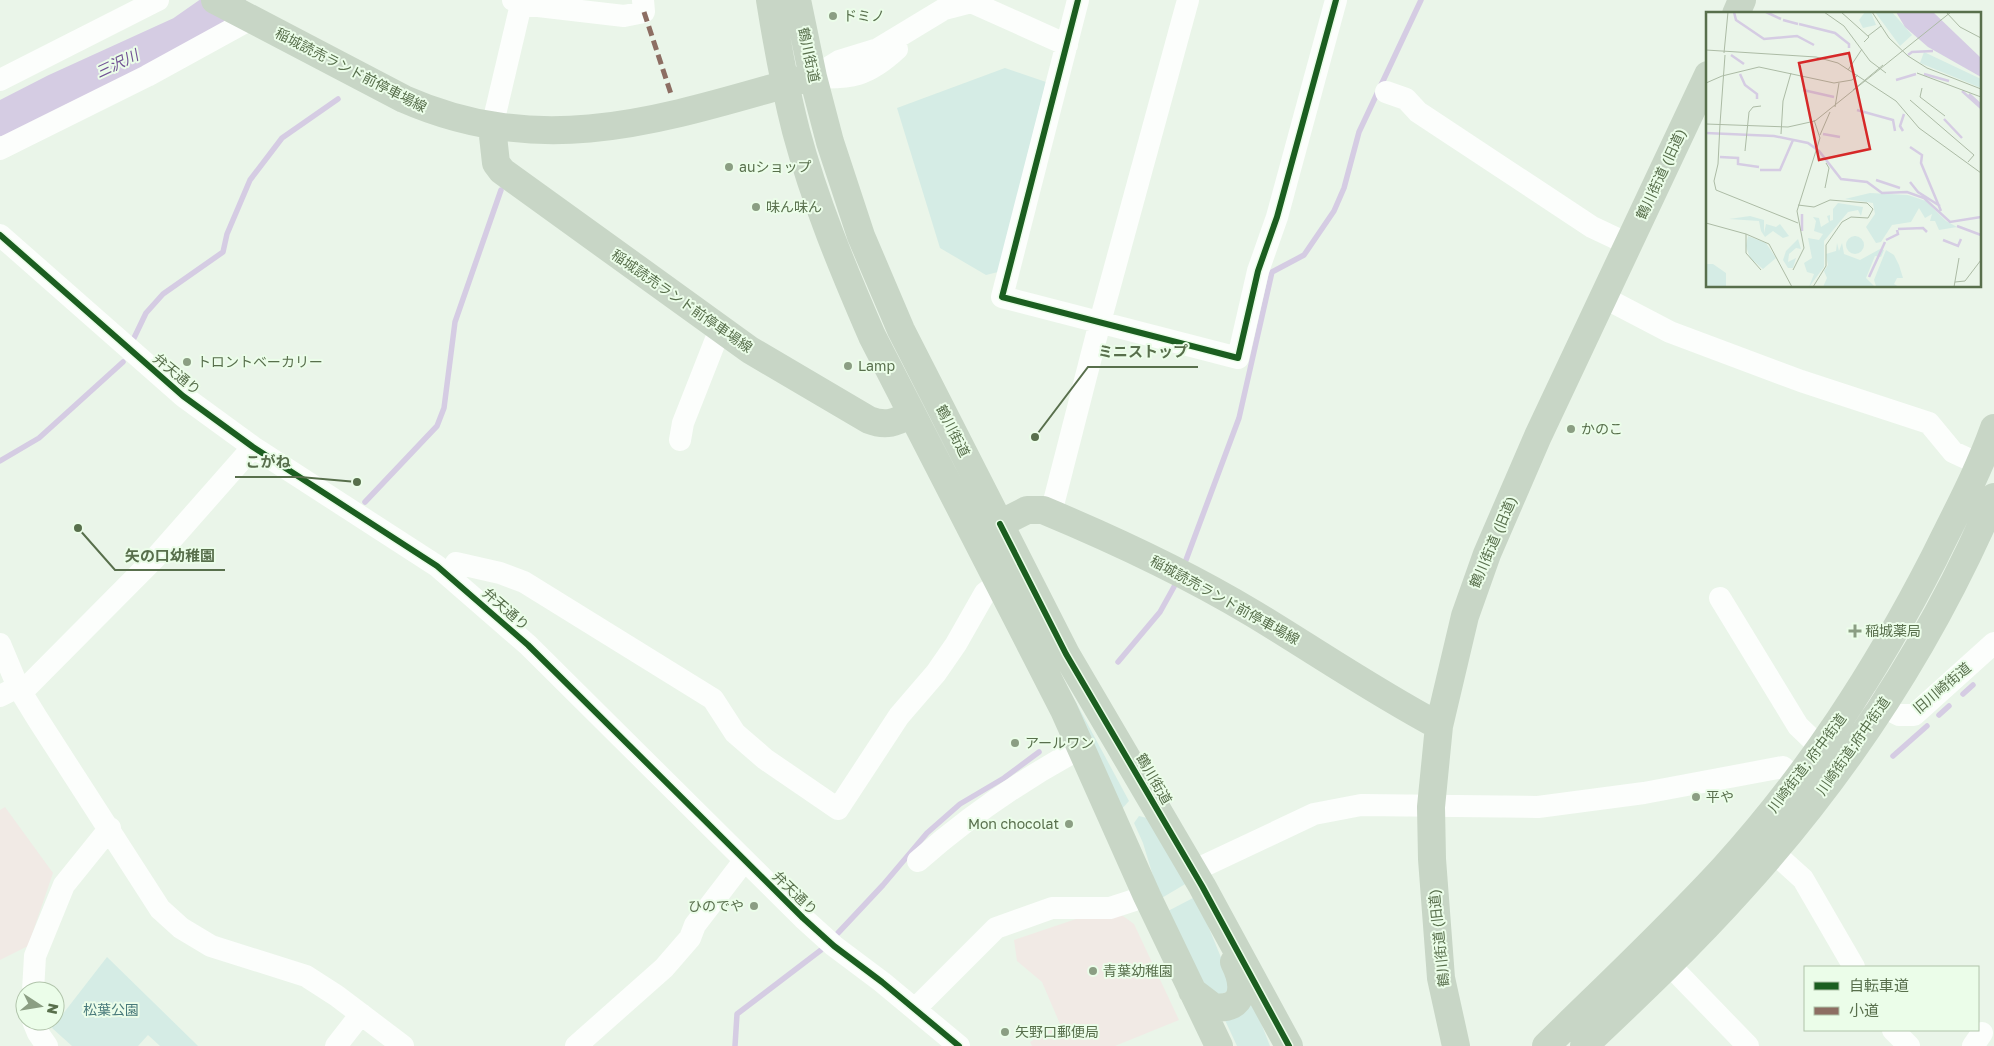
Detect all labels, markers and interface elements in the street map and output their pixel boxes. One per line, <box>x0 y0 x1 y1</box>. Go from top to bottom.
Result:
place label: ドミノ <box>843 7 885 24</box>
marker: ドミノ <box>827 10 839 22</box>
inset map <box>1706 12 1982 288</box>
street label: 稲城読売ランド前停車場線 <box>273 24 430 115</box>
street label: 鶴川街道 <box>795 26 824 84</box>
water label: 三沢川 <box>92 45 143 81</box>
street label: 鶴川街道 (旧道) <box>1632 126 1689 222</box>
place label: auショップ <box>739 158 811 175</box>
marker: auショップ <box>723 161 735 173</box>
place label: 味ん味ん <box>766 198 822 215</box>
marker: 味ん味ん <box>750 201 762 213</box>
street label: 稲城読売ランド前停車場線 <box>609 245 756 356</box>
callout: ミニストップ <box>1088 337 1198 367</box>
text: ミニストップ <box>1098 342 1188 360</box>
street label: 弁天通り <box>150 349 204 398</box>
place label: トロントベーカリー <box>197 353 323 370</box>
marker: トロントベーカリー <box>181 356 193 368</box>
place label: Lamp <box>858 357 895 374</box>
marker: Lamp <box>842 360 854 372</box>
street label: 鶴川街道 <box>933 402 974 460</box>
place label: かのこ <box>1581 420 1623 437</box>
marker: かのこ <box>1565 423 1577 435</box>
callout: こがね <box>235 447 300 477</box>
text: こがね <box>245 452 291 470</box>
street label: 鶴川街道 (旧道) <box>1466 493 1520 590</box>
callout: 矢の口幼稚園 <box>115 540 225 570</box>
text: 矢の口幼稚園 <box>125 546 215 564</box>
street label: 稲城読売ランド前停車場線 <box>1148 551 1303 648</box>
street label: 弁天通り <box>480 584 533 633</box>
place label: 稲城薬局 <box>1865 622 1921 639</box>
marker: 稲城薬局 <box>1849 625 1861 637</box>
street label: 旧川崎街道 <box>1909 659 1974 717</box>
street label: 川崎街道;府中街道 <box>1812 693 1893 798</box>
street label: 川崎街道; 府中街道 <box>1764 710 1849 816</box>
place label: アールワン <box>1025 734 1094 751</box>
marker: アールワン <box>1009 737 1021 749</box>
street label: 鶴川街道 <box>1133 750 1176 807</box>
place label: 平や <box>1706 788 1734 805</box>
marker: 平や <box>1690 791 1702 803</box>
place label: Mon chocolat <box>968 815 1059 832</box>
marker: Mon chocolat <box>1063 818 1075 830</box>
street label: 弁天通り <box>769 867 821 918</box>
street label: 鶴川街道 (旧道) <box>1425 888 1452 988</box>
place label: ひのでや <box>688 897 744 914</box>
marker: ひのでや <box>748 900 760 912</box>
place label: 青葉幼稚園 <box>1103 962 1173 979</box>
marker: 青葉幼稚園 <box>1087 965 1099 977</box>
legend <box>1804 966 1979 1031</box>
text: 自転車道 <box>1849 976 1909 994</box>
north arrow <box>15 981 65 1031</box>
park label: 松葉公園 <box>83 1001 139 1018</box>
text: 小道 <box>1849 1001 1879 1019</box>
text: N <box>44 1002 63 1016</box>
place label: 矢野口郵便局 <box>1015 1023 1099 1040</box>
marker: 矢野口郵便局 <box>999 1026 1011 1038</box>

